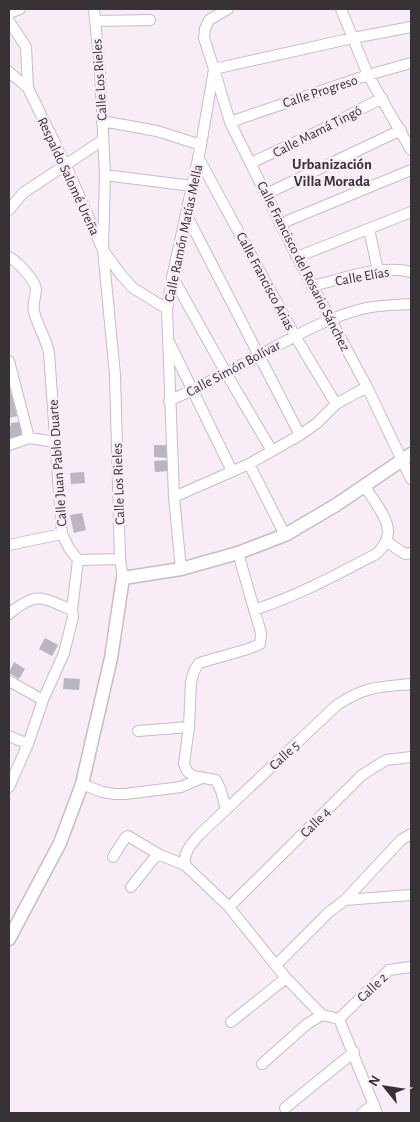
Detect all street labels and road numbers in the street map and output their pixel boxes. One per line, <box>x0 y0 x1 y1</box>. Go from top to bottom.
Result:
street label: Calle Los Rieles <box>90 38 110 121</box>
street label: Calle Progreso <box>281 73 360 111</box>
street label: Calle Mamá Tingó <box>271 103 364 160</box>
street label: Respaldo Salomé Ureña <box>35 115 102 238</box>
street label: Calle Ramón Matías Mella <box>163 163 206 303</box>
street label: Calle Francisco del Rosario Sánchez <box>254 179 352 354</box>
street label: Calle Francisco Arias <box>233 230 297 333</box>
street label: Calle Elías <box>334 265 390 289</box>
street label: Calle Simón Bolívar <box>184 338 283 400</box>
street label: Calle Juan Pablo Duarte <box>47 399 69 527</box>
street label: Calle Los Rieles <box>111 443 127 525</box>
street label: Calle 5 <box>267 738 302 773</box>
street label: Calle 4 <box>298 805 334 840</box>
street label: Calle 2 <box>355 970 391 1005</box>

